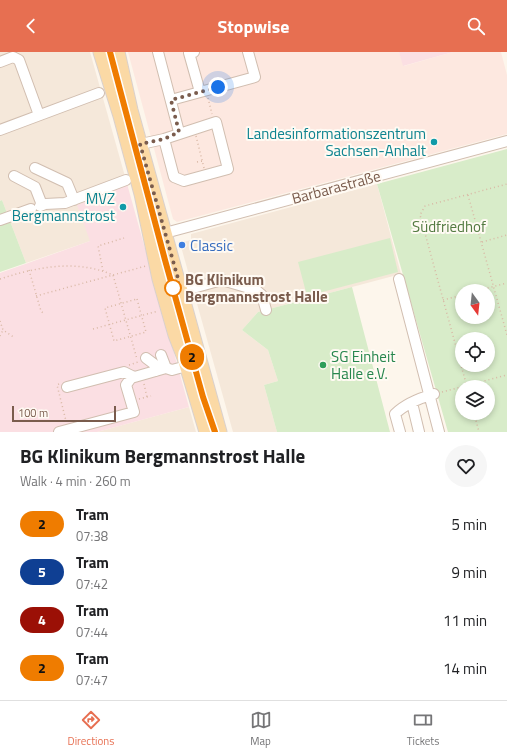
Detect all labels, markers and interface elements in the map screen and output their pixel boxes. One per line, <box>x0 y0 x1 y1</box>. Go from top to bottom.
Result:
text: Stopwise <box>218 13 289 40</box>
icon: back <box>20 15 42 37</box>
icon: search <box>465 15 487 37</box>
your location <box>208 77 228 97</box>
place label: Landesinformationszentrum Sachsen-Anhalt <box>247 122 427 162</box>
marker: Landesinformationszentrum Sachsen-Anhalt <box>429 137 439 147</box>
street label: Barbarastraße <box>289 164 383 210</box>
place label: MVZ Bergmannstrost <box>12 187 116 227</box>
marker: MVZ Bergmannstrost <box>118 202 128 212</box>
park label: Südfriedhof <box>412 215 486 238</box>
place label: Classic <box>190 234 233 257</box>
marker: Classic <box>177 240 187 250</box>
place label: BG Klinikum Bergmannstrost Halle <box>185 268 328 308</box>
marker: BG Klinikum Bergmannstrost Halle <box>164 279 182 297</box>
north arrow <box>455 284 495 324</box>
map controls <box>455 284 495 420</box>
button: locate <box>455 332 495 372</box>
line badge: 2 <box>179 344 205 370</box>
place label: SG Einheit Halle e.V. <box>331 345 396 385</box>
text: 2 <box>188 346 196 367</box>
marker: SG Einheit Halle e.V. <box>318 360 328 370</box>
button: layers <box>455 380 495 420</box>
scale bar <box>12 404 116 423</box>
text: 100 m <box>18 405 48 421</box>
text: BG Klinikum Bergmannstrost Halle <box>20 441 305 470</box>
button: heart <box>445 445 487 487</box>
text: Walk · 4 min · 260 m <box>20 471 131 491</box>
text: Tram <box>76 503 109 526</box>
text: 2 <box>38 513 46 534</box>
text: 5 min <box>451 513 487 536</box>
text: 07:38 <box>76 526 108 546</box>
text: Tram <box>76 551 109 574</box>
text: 5 <box>38 561 46 582</box>
text: 9 min <box>451 561 487 584</box>
text: 07:42 <box>76 574 108 594</box>
text: Tram <box>76 599 109 622</box>
text: 4 <box>38 609 46 630</box>
text: 11 min <box>443 609 487 632</box>
text: 07:44 <box>76 622 108 642</box>
text: Tram <box>76 647 109 670</box>
text: 2 <box>38 657 46 678</box>
text: 14 min <box>443 657 487 680</box>
text: 07:47 <box>76 670 108 690</box>
tab: Directions <box>68 709 114 749</box>
tab: Map <box>250 709 272 749</box>
tab: Tickets <box>407 709 439 749</box>

